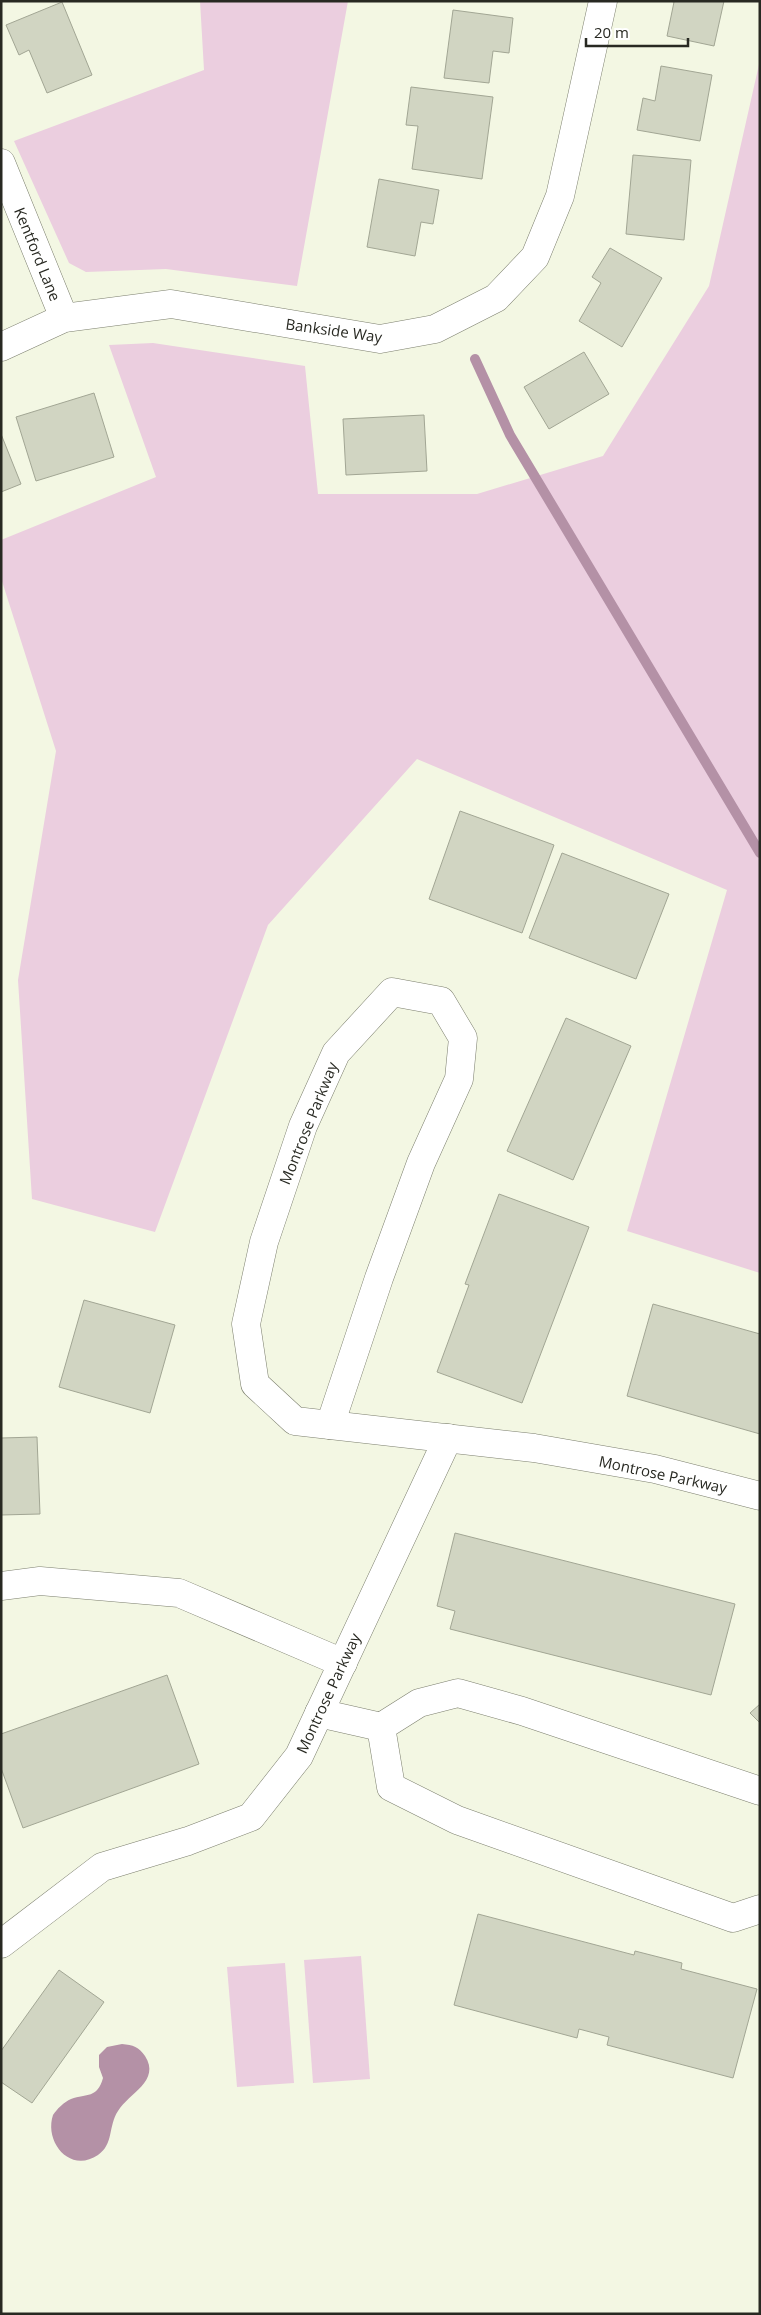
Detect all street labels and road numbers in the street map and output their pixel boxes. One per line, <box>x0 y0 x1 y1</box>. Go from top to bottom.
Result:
street label: Kentford Lane <box>10 204 66 304</box>
street label: Bankside Way <box>284 313 384 347</box>
street label: Montrose Parkway <box>274 1058 342 1187</box>
street label: Montrose Parkway <box>597 1451 729 1497</box>
street label: Montrose Parkway <box>291 1629 365 1756</box>

